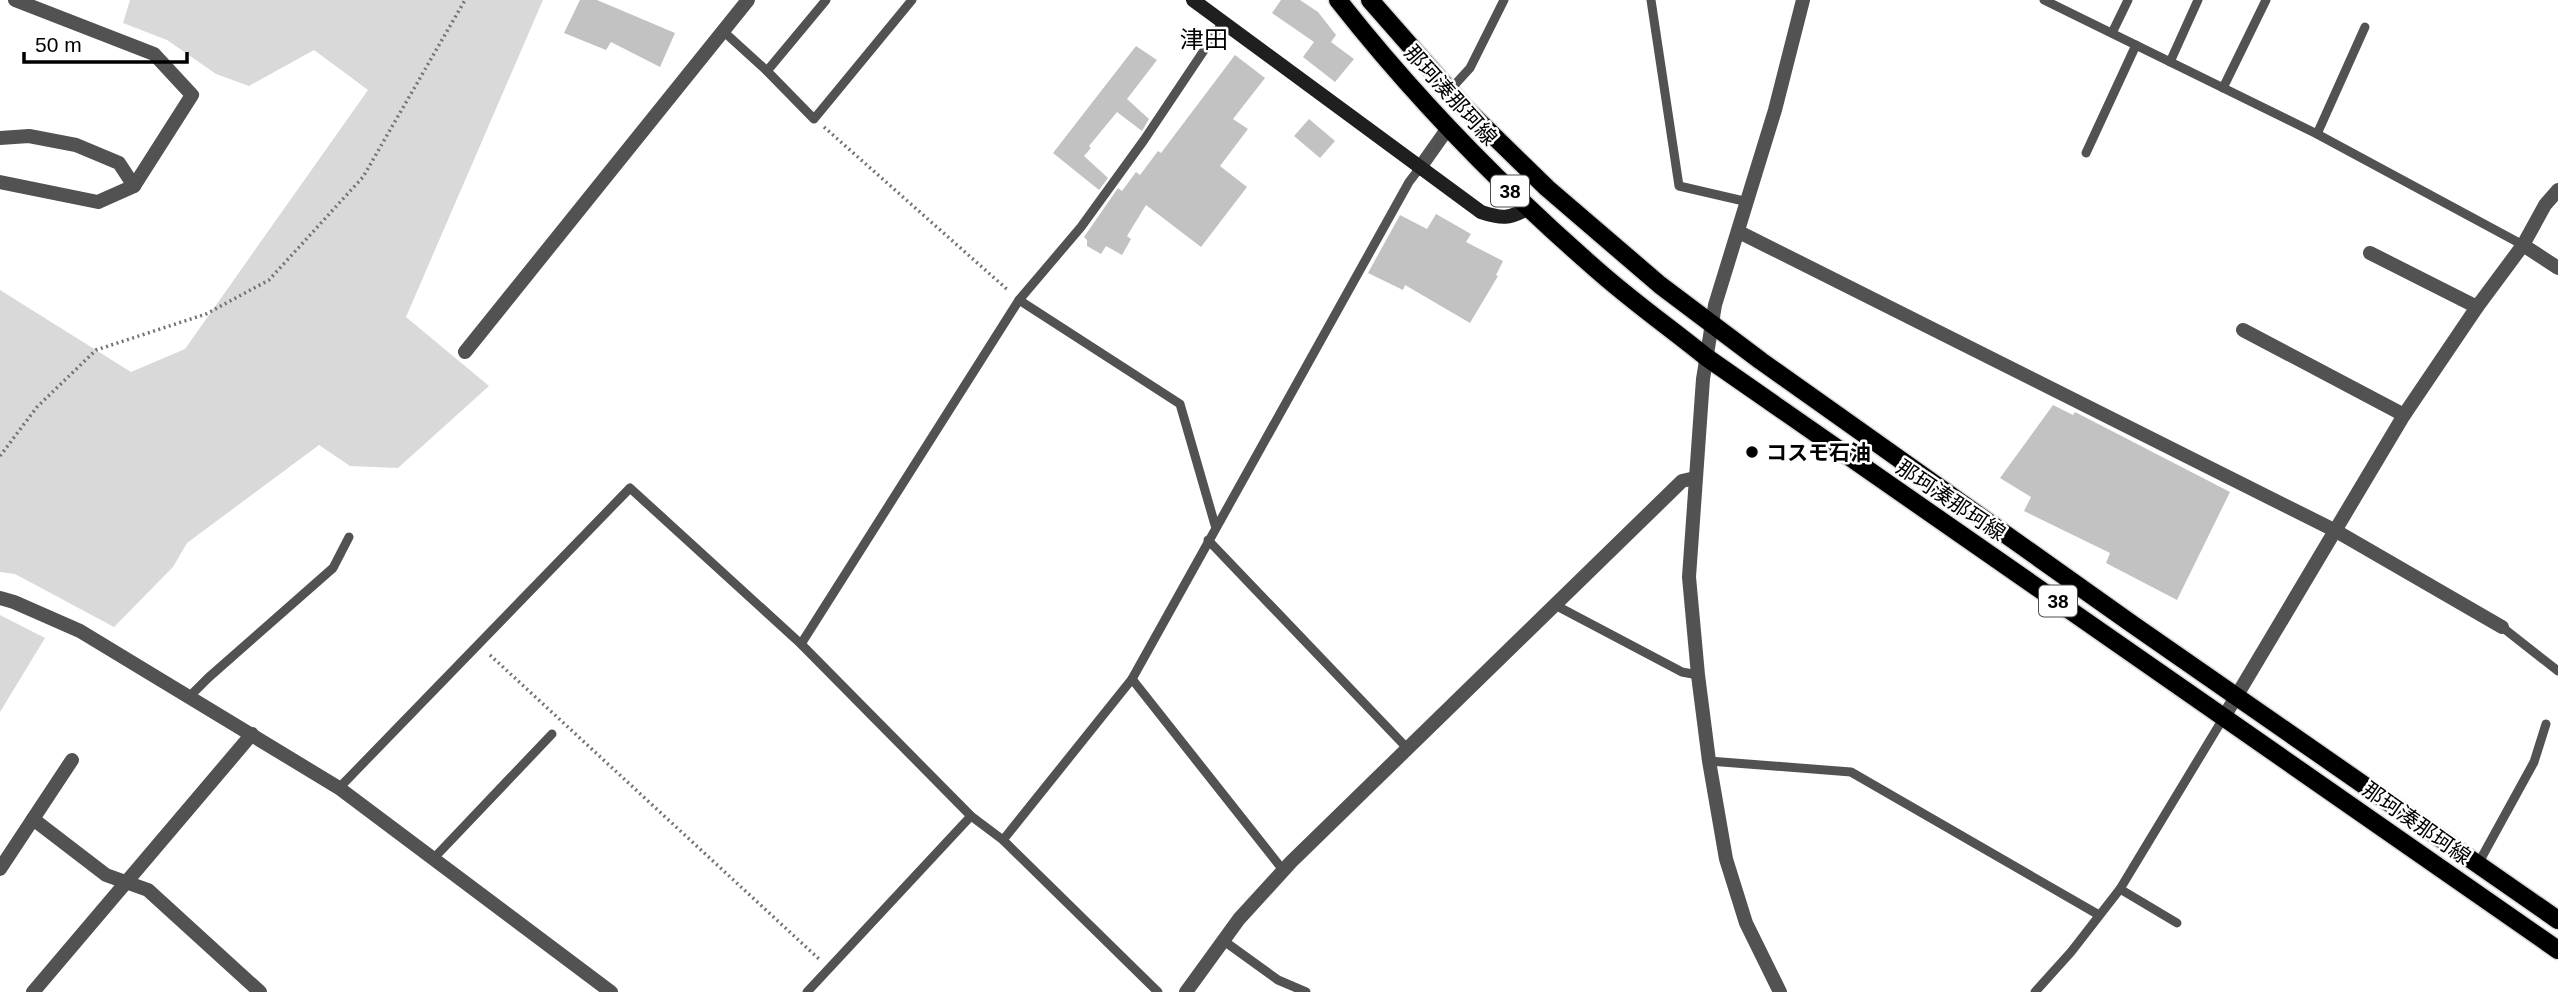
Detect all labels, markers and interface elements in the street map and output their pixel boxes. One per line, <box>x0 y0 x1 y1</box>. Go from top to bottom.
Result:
scale bar <box>24 21 187 65</box>
district label: 津田 <box>1180 26 1228 53</box>
text: 50 m <box>35 33 82 56</box>
street label: 那珂湊那珂線 <box>1400 40 1502 150</box>
road number: 38 <box>1491 176 1529 206</box>
place label: コスモ石油 <box>1766 441 1871 464</box>
marker: コスモ石油 <box>1744 444 1760 460</box>
street label: 那珂湊那珂線 <box>1892 455 2010 545</box>
road number: 38 <box>2039 586 2077 616</box>
street label: 那珂湊那珂線 <box>2359 777 2475 869</box>

